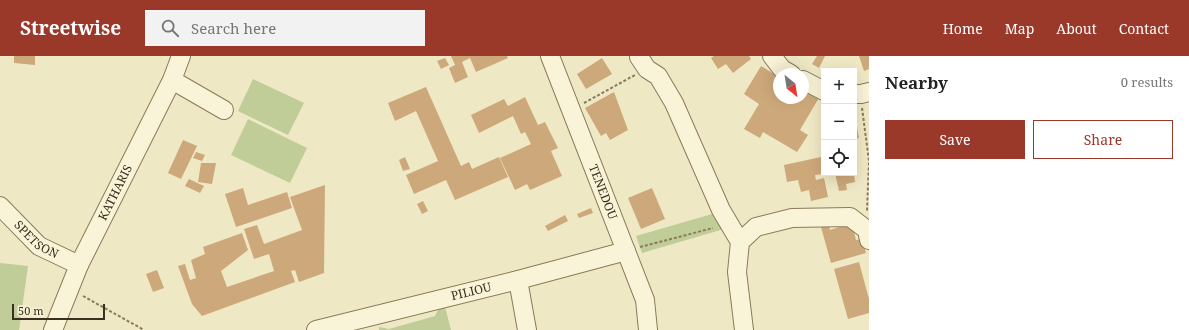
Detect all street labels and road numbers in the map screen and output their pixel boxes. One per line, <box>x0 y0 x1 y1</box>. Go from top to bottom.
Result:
street label: KATHARIS <box>94 162 136 223</box>
street label: TENEDOU <box>585 162 622 222</box>
street label: SPETSON <box>11 216 62 262</box>
street label: PILIOU <box>449 278 494 304</box>

